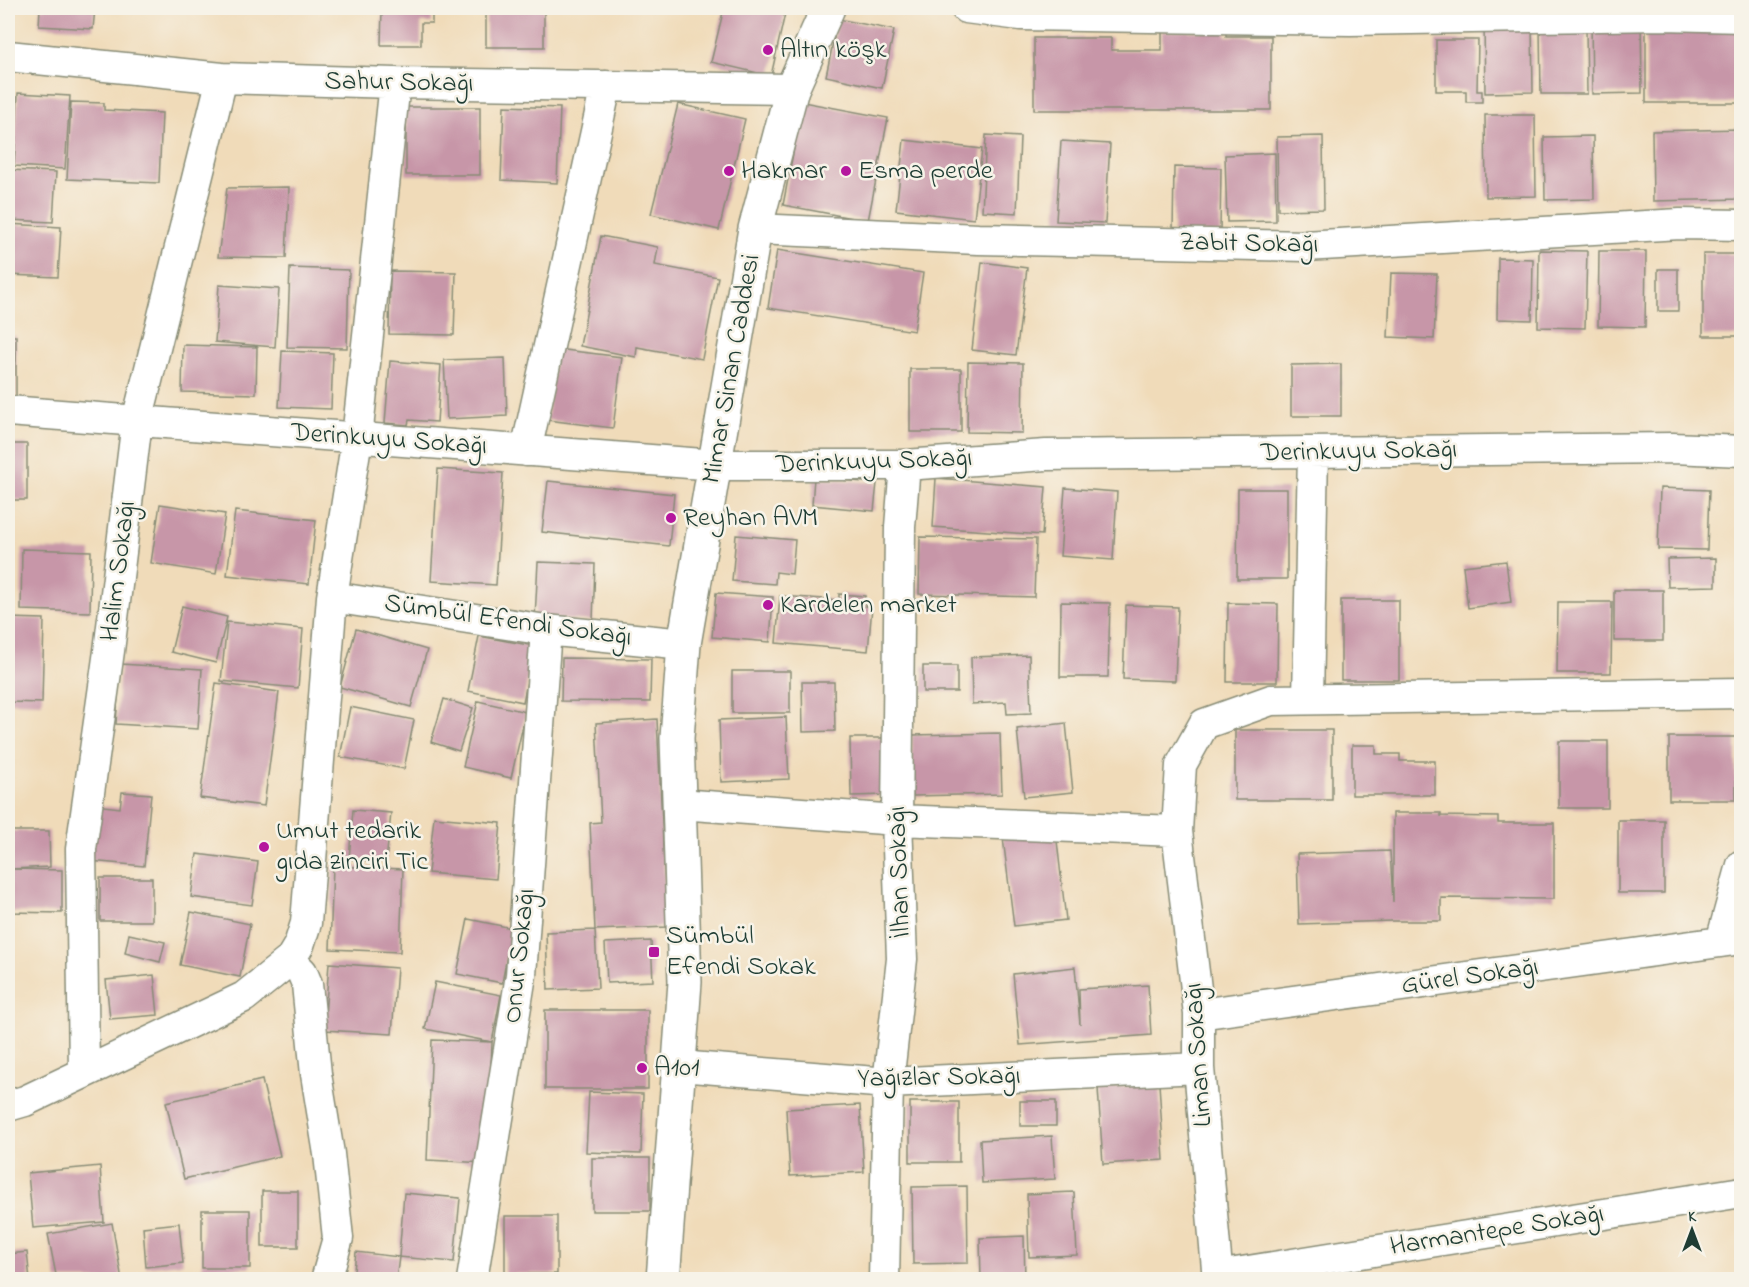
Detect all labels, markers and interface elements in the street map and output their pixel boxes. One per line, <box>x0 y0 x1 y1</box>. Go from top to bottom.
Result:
place label: Altın köşk <box>780 31 887 70</box>
marker: Altın köşk <box>761 43 775 57</box>
street label: Sahur Sokağı <box>324 62 474 104</box>
place label: Hakmar <box>741 152 828 191</box>
place label: Esma perde <box>858 152 994 191</box>
marker: Hakmar <box>722 164 736 178</box>
marker: Esma perde <box>839 164 853 178</box>
street label: Zabit Sokağı <box>1179 223 1319 265</box>
street label: Mimar Sinan Caddesi <box>693 251 771 487</box>
street label: Derinkuyu Sokağı <box>289 414 488 466</box>
street label: Derinkuyu Sokağı <box>1259 431 1458 473</box>
street label: Derinkuyu Sokağı <box>774 439 973 485</box>
street label: Halim Sokağı <box>91 498 147 644</box>
place label: Reyhan AVM <box>683 499 818 538</box>
marker: Reyhan AVM <box>664 511 678 525</box>
street label: Sümbül Efendi Sokağı <box>382 584 634 658</box>
place label: Kardelen market <box>780 586 957 625</box>
marker: Kardelen market <box>761 598 775 612</box>
street label: İlhan Sokağı <box>878 805 922 939</box>
place label: Umut tedarik gıda zinciri Tic <box>275 812 428 882</box>
marker: Umut tedarik gıda zinciri Tic <box>257 840 271 854</box>
street label: Onur Sokağı <box>494 887 546 1025</box>
place label: Sümbül Efendi Sokak <box>666 917 816 987</box>
marker: Sümbül Efendi Sokak <box>647 945 661 959</box>
street label: Gürel Sokağı <box>1399 948 1541 1006</box>
street label: Liman Sokağı <box>1175 982 1223 1128</box>
place label: A101 <box>654 1049 699 1088</box>
street label: Yağızlar Sokağı <box>857 1057 1021 1099</box>
marker: A101 <box>635 1061 649 1075</box>
street label: Harmantepe Sokağı <box>1387 1195 1607 1267</box>
north arrow <box>1662 1200 1722 1260</box>
text: K <box>1688 1205 1697 1229</box>

